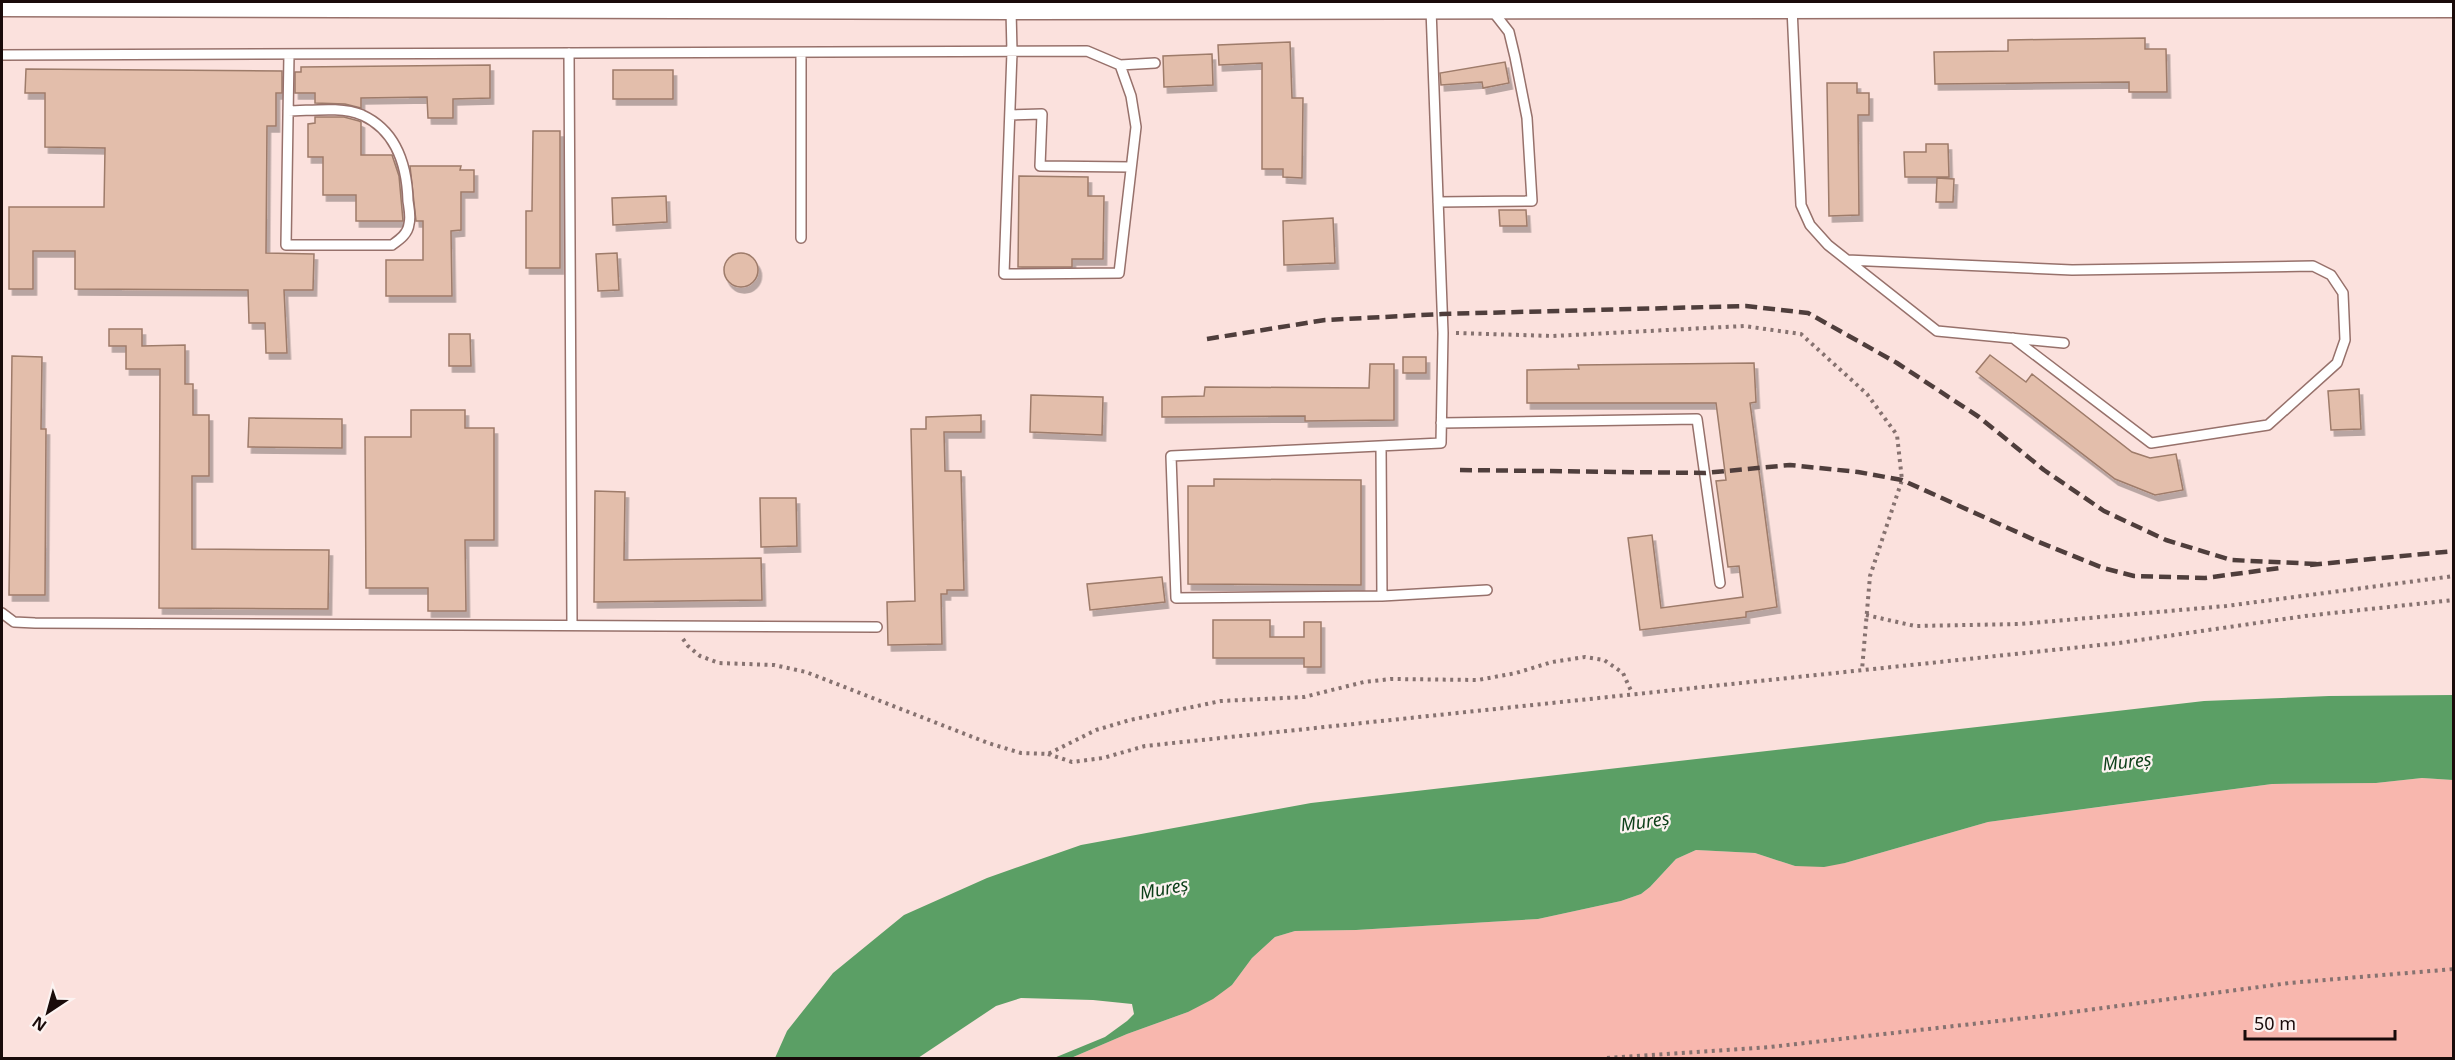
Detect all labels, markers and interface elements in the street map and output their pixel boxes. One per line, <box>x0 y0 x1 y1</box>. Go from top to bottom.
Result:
water label: Mureș <box>2101 746 2153 776</box>
water label: Mureș <box>1619 806 1671 836</box>
water label: Mureș <box>1137 872 1190 904</box>
north arrow <box>18 982 78 1042</box>
scale bar <box>2245 1003 2395 1041</box>
text: N <box>27 1011 51 1037</box>
text: 50 m <box>2254 1011 2296 1035</box>

